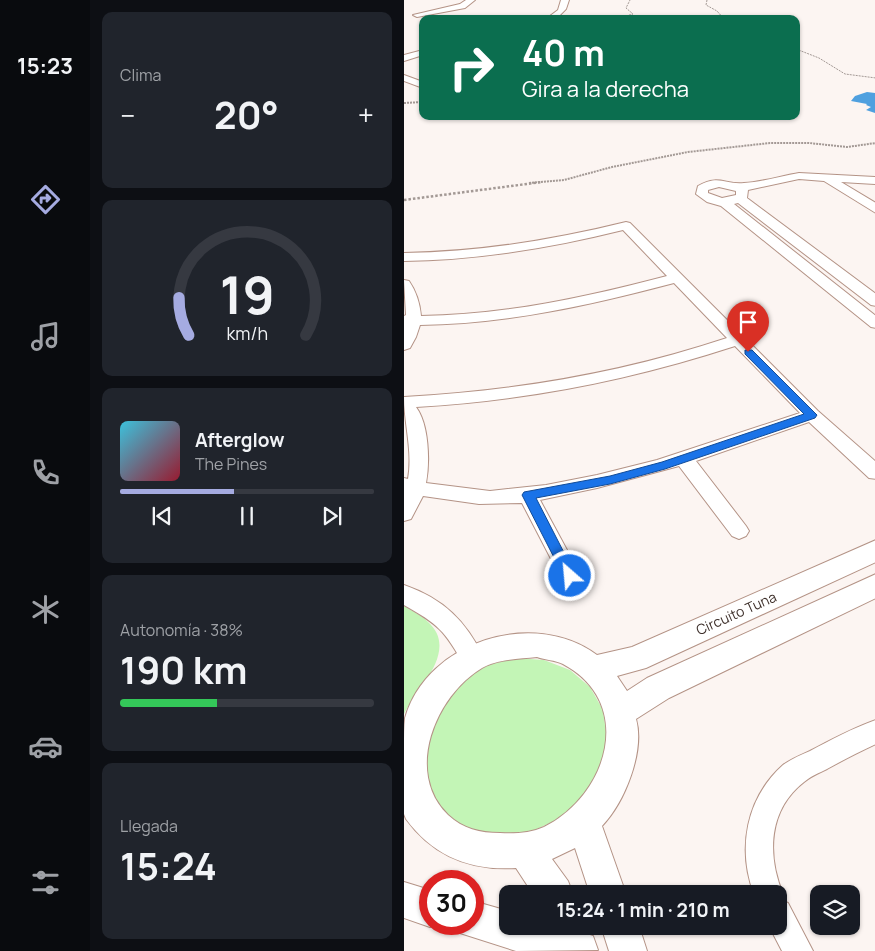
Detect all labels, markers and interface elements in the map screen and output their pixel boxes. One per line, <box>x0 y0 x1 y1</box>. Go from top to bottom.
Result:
text: 40 m <box>522 29 605 77</box>
icon: right <box>439 35 504 100</box>
text: 15:23 <box>17 51 73 81</box>
text: Clima <box>120 64 161 86</box>
text: Gira a la derecha <box>522 74 689 104</box>
text: 20° <box>214 88 279 140</box>
text: − <box>120 96 135 134</box>
text: + <box>358 96 374 134</box>
icon: directions <box>28 182 63 217</box>
text: 19 <box>219 259 275 330</box>
pin <box>727 301 769 352</box>
icon: arrive <box>734 308 762 336</box>
icon: music <box>28 319 63 354</box>
text: km/h <box>226 321 268 345</box>
text: Afterglow <box>195 427 284 453</box>
text: The Pines <box>195 453 267 475</box>
icon: phone <box>28 455 63 490</box>
icon: previous <box>148 502 176 530</box>
icon: pause <box>233 502 261 530</box>
icon: next <box>318 502 346 530</box>
position arrow <box>543 549 595 601</box>
street label: Circuito Tuna <box>693 587 779 639</box>
icon: climate <box>28 592 63 627</box>
text: Autonomía · 38% <box>120 619 243 641</box>
text: 190 km <box>120 643 247 695</box>
icon: car <box>28 729 63 764</box>
text: Llegada <box>120 815 178 837</box>
text: 15:24 <box>120 839 217 891</box>
icon: filters <box>28 865 63 900</box>
speed limit sign: 30 <box>419 870 484 935</box>
map controls <box>810 885 860 935</box>
button: layers <box>810 885 860 935</box>
text: 15:24 · 1 min · 210 m <box>556 897 730 923</box>

